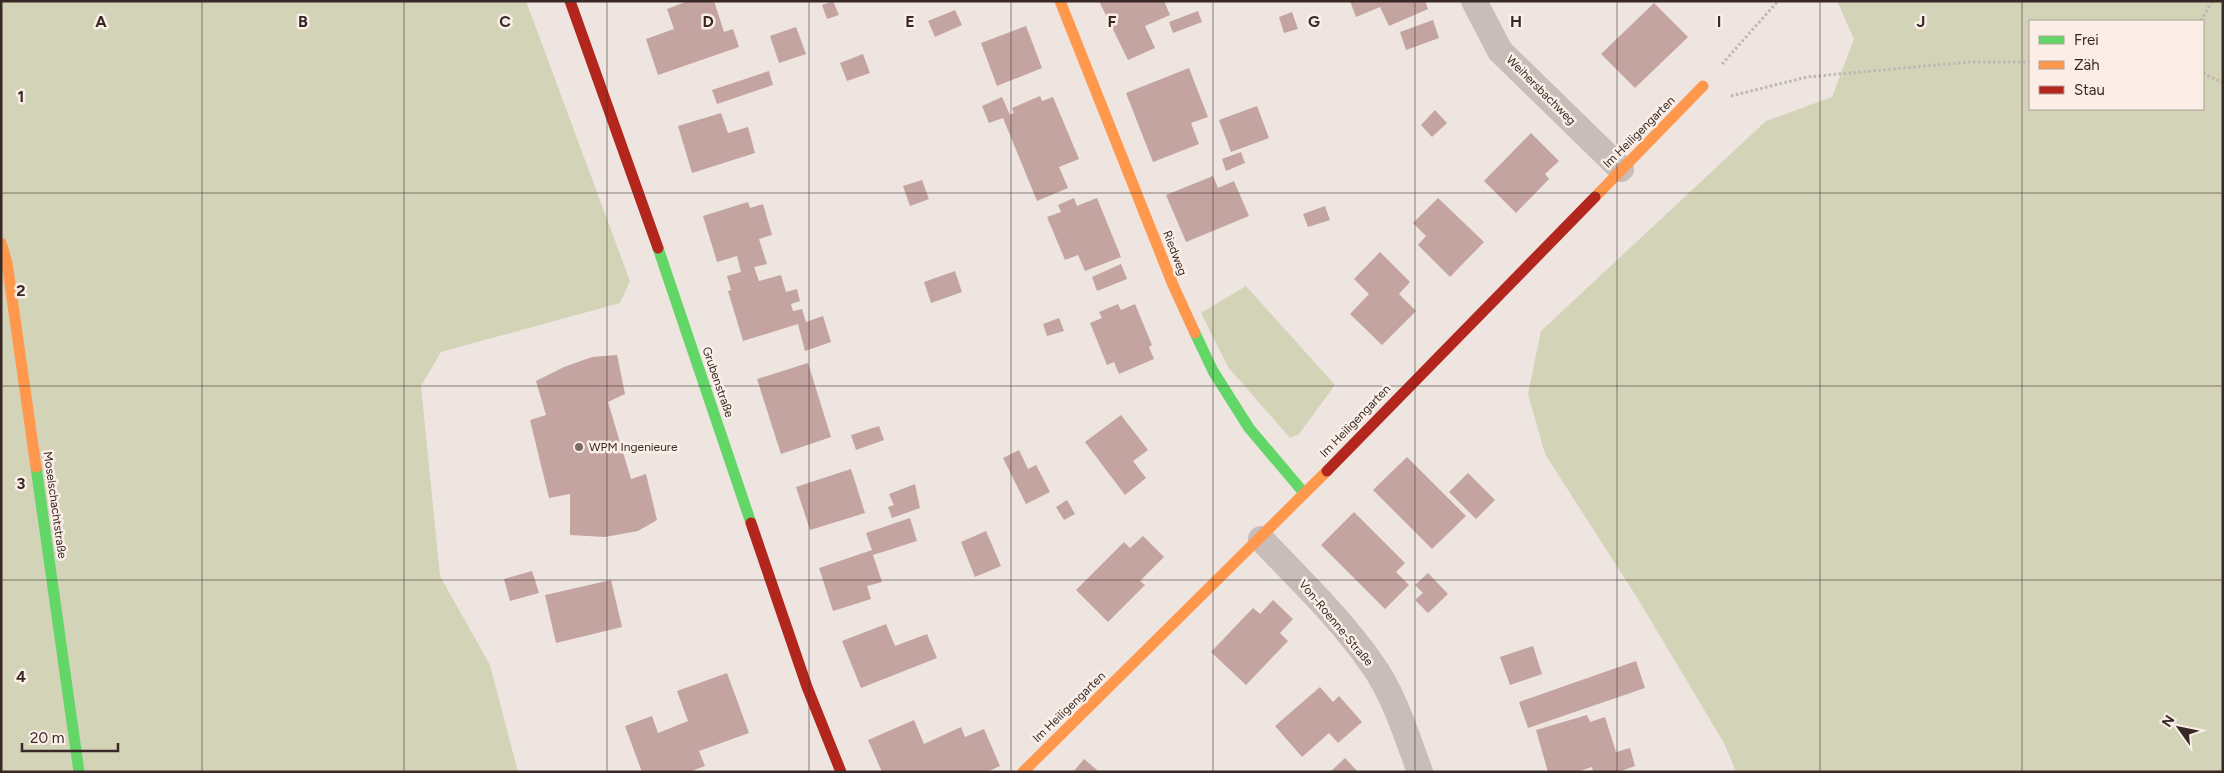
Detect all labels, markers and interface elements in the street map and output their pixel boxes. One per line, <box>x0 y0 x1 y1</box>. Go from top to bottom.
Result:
text: A <box>95 12 107 31</box>
text: B <box>298 12 308 31</box>
text: C <box>499 12 511 31</box>
text: D <box>702 12 714 31</box>
text: E <box>905 12 915 31</box>
text: F <box>1108 12 1117 31</box>
text: G <box>1308 12 1320 31</box>
text: H <box>1510 12 1522 31</box>
text: I <box>1717 12 1721 31</box>
text: J <box>1917 12 1925 31</box>
legend <box>2029 20 2204 110</box>
text: Frei <box>2074 31 2099 49</box>
street label: Weihersbachweg <box>1503 52 1579 128</box>
text: Zäh <box>2074 56 2100 74</box>
text: Stau <box>2074 81 2105 99</box>
text: 1 <box>18 87 24 106</box>
street label: Im Heiligengarten <box>1600 93 1678 171</box>
street label: Riedweg <box>1160 229 1190 277</box>
text: 2 <box>16 281 26 300</box>
street label: Grubenstraße <box>699 345 737 420</box>
street label: Im Heiligengarten <box>1317 382 1393 460</box>
place label: WPM Ingenieure <box>589 440 678 454</box>
marker: WPM Ingenieure <box>573 441 585 453</box>
street label: Moselschachtstraße <box>41 450 70 560</box>
text: 3 <box>17 474 26 493</box>
street label: Von-Roenne-Straße <box>1296 577 1376 669</box>
text: 4 <box>16 667 26 686</box>
street label: Im Heiligengarten <box>1030 669 1108 745</box>
north arrow <box>2154 703 2204 753</box>
text: N <box>2158 712 2179 730</box>
scale bar <box>22 720 119 752</box>
text: 20 m <box>30 729 64 747</box>

